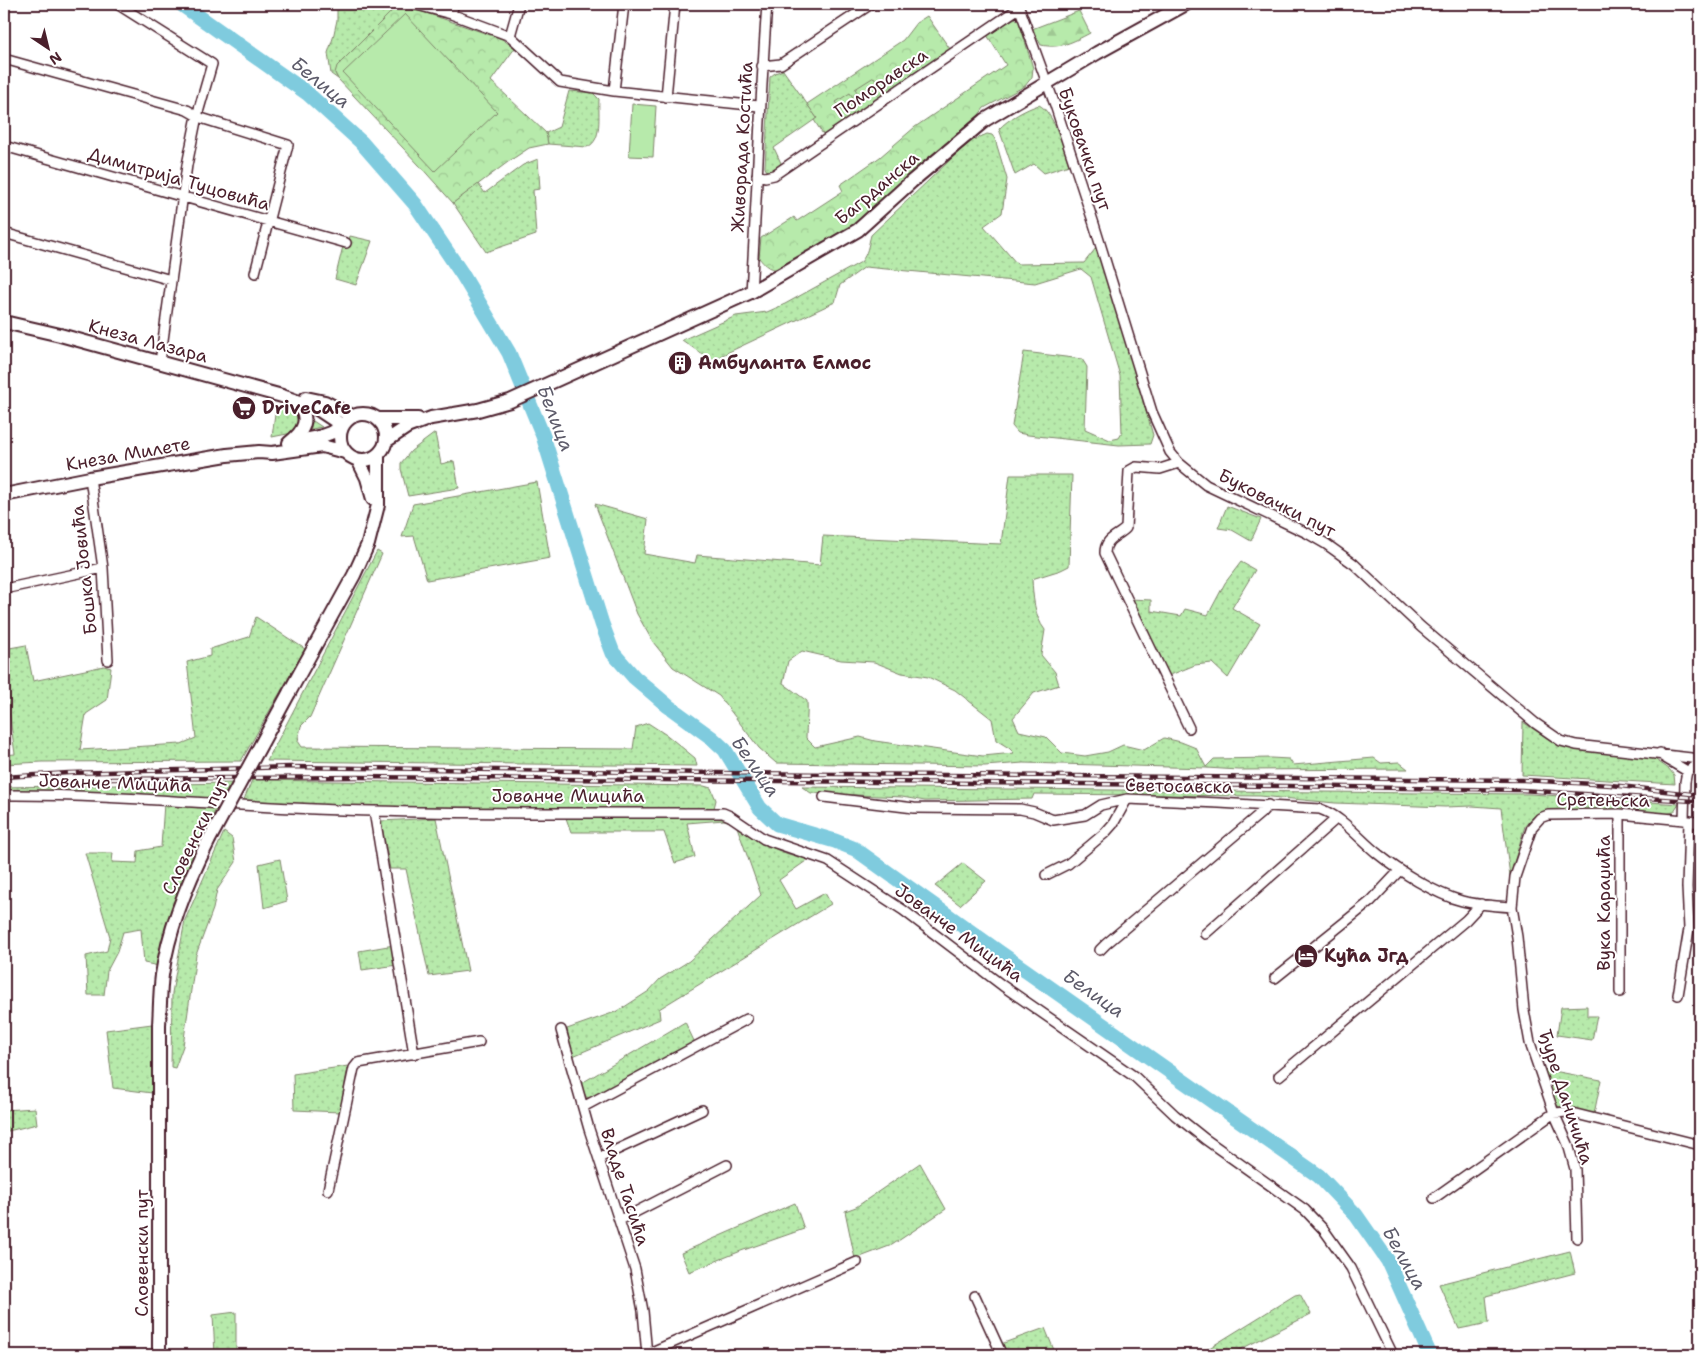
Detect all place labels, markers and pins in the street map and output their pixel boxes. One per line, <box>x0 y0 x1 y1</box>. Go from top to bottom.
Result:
building icon: Амбуланта Елмос <box>667 350 693 376</box>
place label: Амбуланта Елмос <box>698 351 871 375</box>
supermarket icon: DriveCafe <box>231 395 257 421</box>
place label: DriveCafe <box>262 396 351 420</box>
hotel icon: Кућа Јгд <box>1293 943 1319 969</box>
place label: Кућа Јгд <box>1324 944 1409 968</box>

